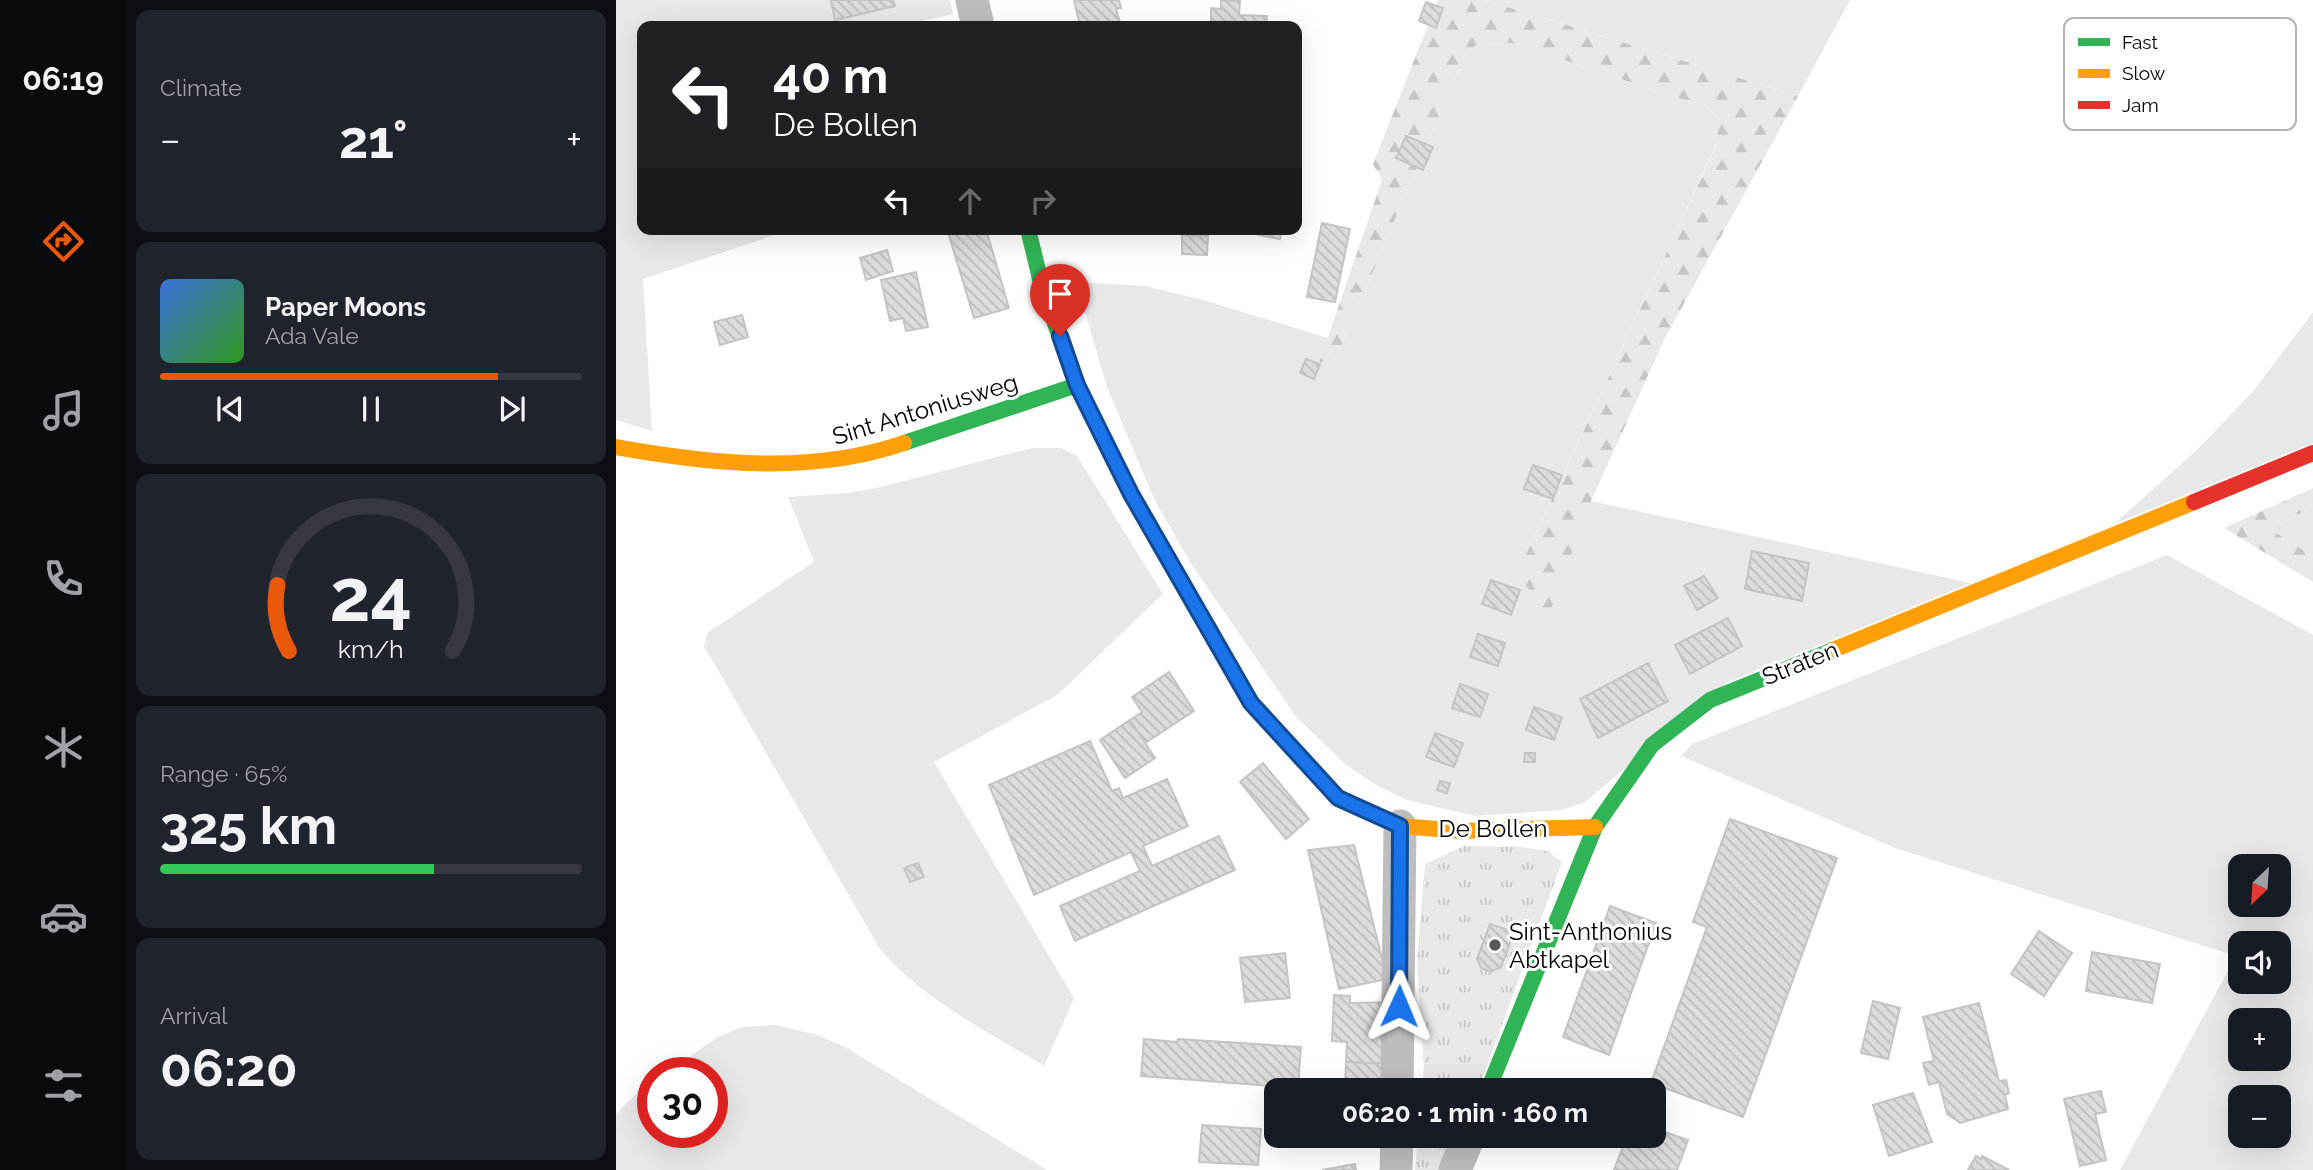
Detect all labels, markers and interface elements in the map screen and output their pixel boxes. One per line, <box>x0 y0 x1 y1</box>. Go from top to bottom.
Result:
legend <box>2064 18 2296 130</box>
text: Fast <box>2122 31 2158 53</box>
text: 40 m <box>773 47 888 104</box>
icon: left <box>658 49 749 140</box>
text: 06:19 <box>22 60 104 97</box>
text: Slow <box>2122 62 2166 84</box>
text: Climate <box>160 74 242 101</box>
text: Jam <box>2122 94 2159 116</box>
text: De Bollen <box>773 106 918 143</box>
text: 21° <box>339 109 408 170</box>
text: − <box>160 117 180 162</box>
text: + <box>566 117 582 162</box>
icon: left <box>878 182 916 220</box>
icon: ahead <box>951 182 989 220</box>
icon: right <box>1024 182 1062 220</box>
icon: directions <box>39 217 88 266</box>
pin <box>1030 264 1090 336</box>
icon: arrive <box>1041 275 1079 313</box>
text: Paper Moons <box>265 292 426 322</box>
text: Ada Vale <box>265 322 359 349</box>
street label: Sint Antoniusweg <box>829 367 1021 451</box>
icon: music <box>39 386 88 435</box>
icon: previous <box>211 390 249 428</box>
icon: pause <box>352 390 390 428</box>
icon: next <box>493 390 531 428</box>
text: 24 <box>330 553 412 638</box>
icon: phone <box>39 554 88 603</box>
text: km/h <box>338 634 404 664</box>
street label: Straten <box>1758 635 1842 691</box>
icon: climate <box>39 723 88 772</box>
text: Range · 65% <box>160 760 287 787</box>
text: 325 km <box>160 795 337 856</box>
street label: De Bollen <box>1439 814 1547 843</box>
north arrow <box>2228 854 2291 917</box>
map controls <box>2228 854 2291 1148</box>
icon: car <box>39 892 88 941</box>
place label: Sint-Anthonius Abtkapel <box>1509 917 1672 974</box>
button: sound <box>2228 931 2291 994</box>
marker: Sint-Anthonius Abtkapel <box>1487 937 1503 953</box>
position arrow <box>1362 969 1436 1043</box>
text: Arrival <box>160 1002 227 1029</box>
button: + <box>2228 1008 2291 1071</box>
text: 06:20 <box>160 1037 298 1098</box>
speed limit sign: 30 <box>637 1057 728 1148</box>
icon: filters <box>39 1061 88 1110</box>
button: − <box>2228 1085 2291 1148</box>
text: 06:20 · 1 min · 160 m <box>1342 1098 1588 1128</box>

